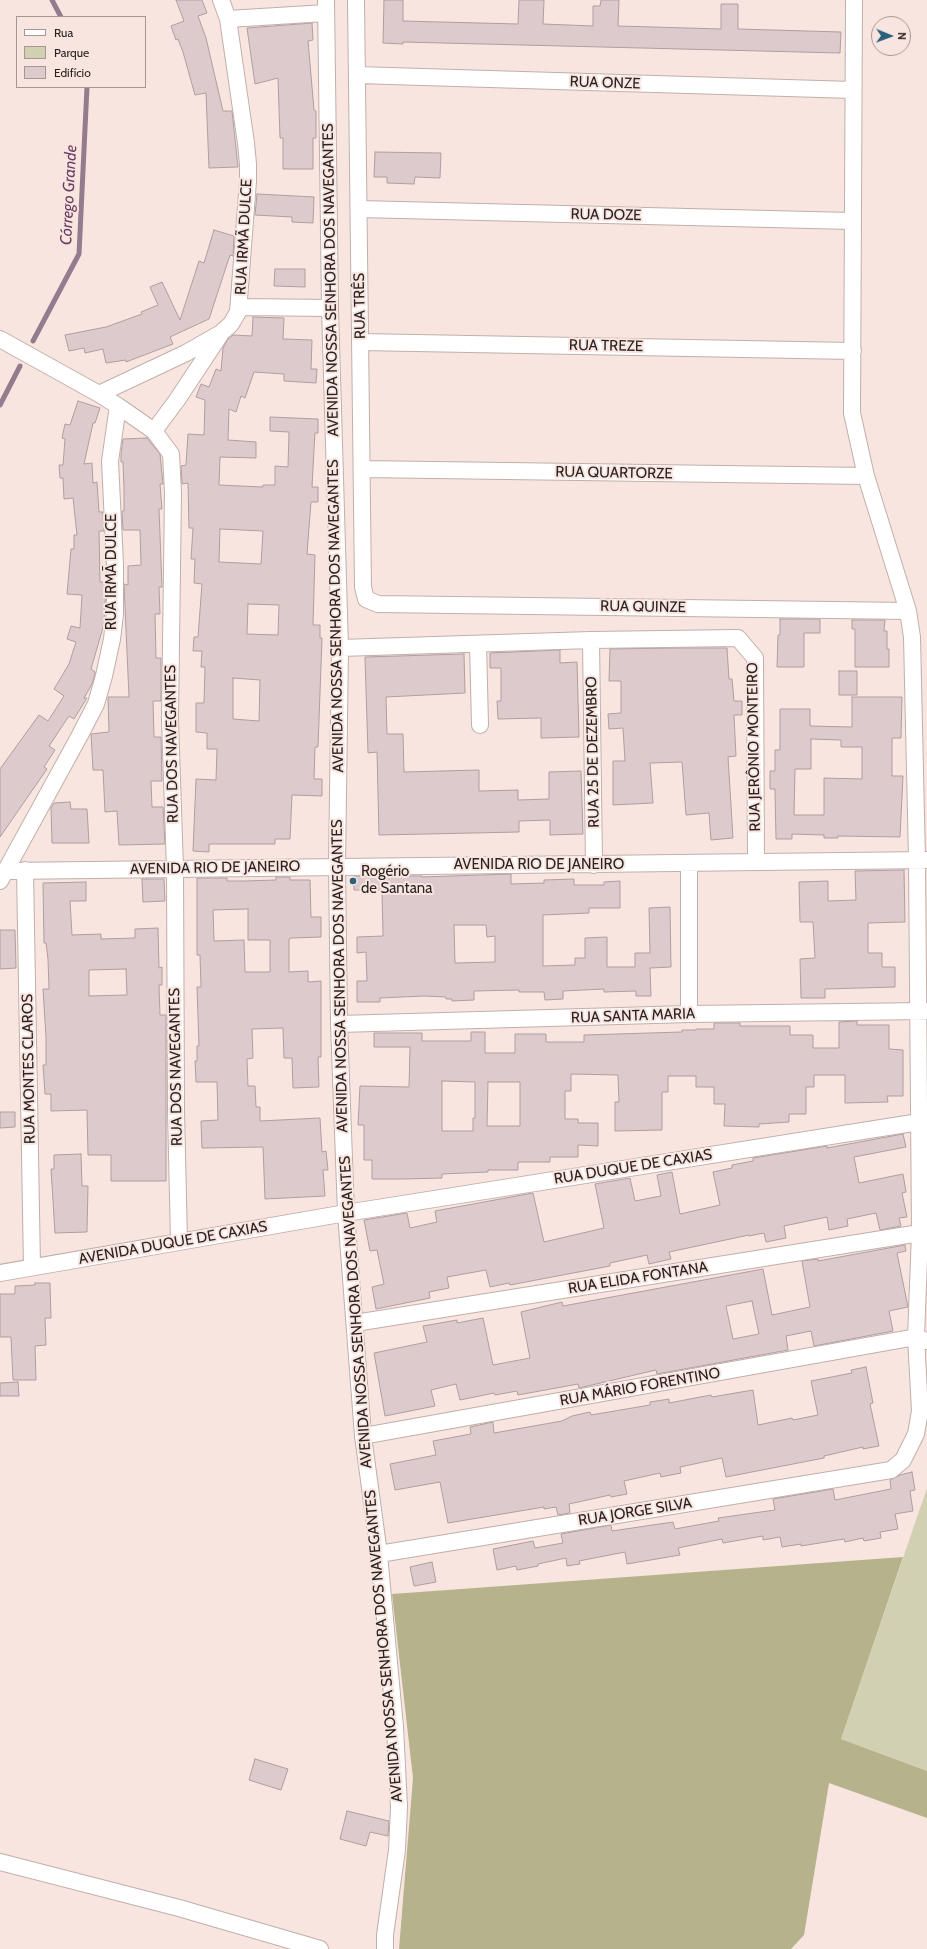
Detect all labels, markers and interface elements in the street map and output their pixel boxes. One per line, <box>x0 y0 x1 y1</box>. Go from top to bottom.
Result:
legend <box>16 16 146 88</box>
north arrow <box>871 16 911 56</box>
text: Rua <box>54 25 73 40</box>
text: N <box>895 32 909 40</box>
text: Parque <box>54 45 89 60</box>
text: Edifício <box>54 65 91 80</box>
street label: RUA ONZE <box>569 73 641 93</box>
street label: AVENIDA NOSSA SENHORA DOS NAVEGANTES <box>319 123 343 437</box>
water label: Córrego Grande <box>57 145 81 245</box>
street label: RUA IRMÃ DULCE <box>232 178 256 296</box>
street label: RUA DOZE <box>570 205 642 225</box>
street label: RUA TRÊS <box>350 273 370 339</box>
street label: RUA TREZE <box>569 336 643 356</box>
street label: AVENIDA NOSSA SENHORA DOS NAVEGANTES <box>324 459 348 773</box>
street label: RUA QUARTORZE <box>555 463 673 483</box>
street label: RUA IRMÃ DULCE <box>103 514 121 630</box>
street label: RUA QUINZE <box>600 597 686 617</box>
street label: RUA JERÔNIO MONTEIRO <box>744 662 764 832</box>
street label: RUA DOS NAVEGANTES <box>162 665 182 823</box>
street label: RUA 25 DE DEZEMBRO <box>583 676 603 828</box>
street label: AVENIDA NOSSA SENHORA DOS NAVEGANTES <box>328 819 352 1133</box>
street label: AVENIDA RIO DE JANEIRO <box>454 856 624 874</box>
street label: AVENIDA RIO DE JANEIRO <box>130 858 300 878</box>
place label: Rogério de Santana <box>361 863 432 898</box>
marker: Rogério de Santana <box>348 876 358 886</box>
street label: RUA DOS NAVEGANTES <box>166 988 186 1146</box>
street label: RUA MONTES CLAROS <box>19 994 39 1144</box>
street label: RUA SANTA MARIA <box>571 1005 695 1027</box>
street label: RUA DUQUE DE CAXIAS <box>553 1146 713 1188</box>
street label: AVENIDA NOSSA SENHORA DOS NAVEGANTES <box>336 1155 376 1469</box>
street label: AVENIDA DUQUE DE CAXIAS <box>77 1218 269 1268</box>
street label: RUA ELIDA FONTANA <box>567 1258 709 1298</box>
street label: RUA MÁRIO FORENTINO <box>558 1364 722 1410</box>
street label: AVENIDA NOSSA SENHORA DOS NAVEGANTES <box>361 1489 407 1803</box>
street label: RUA JORGE SILVA <box>577 1494 693 1530</box>

